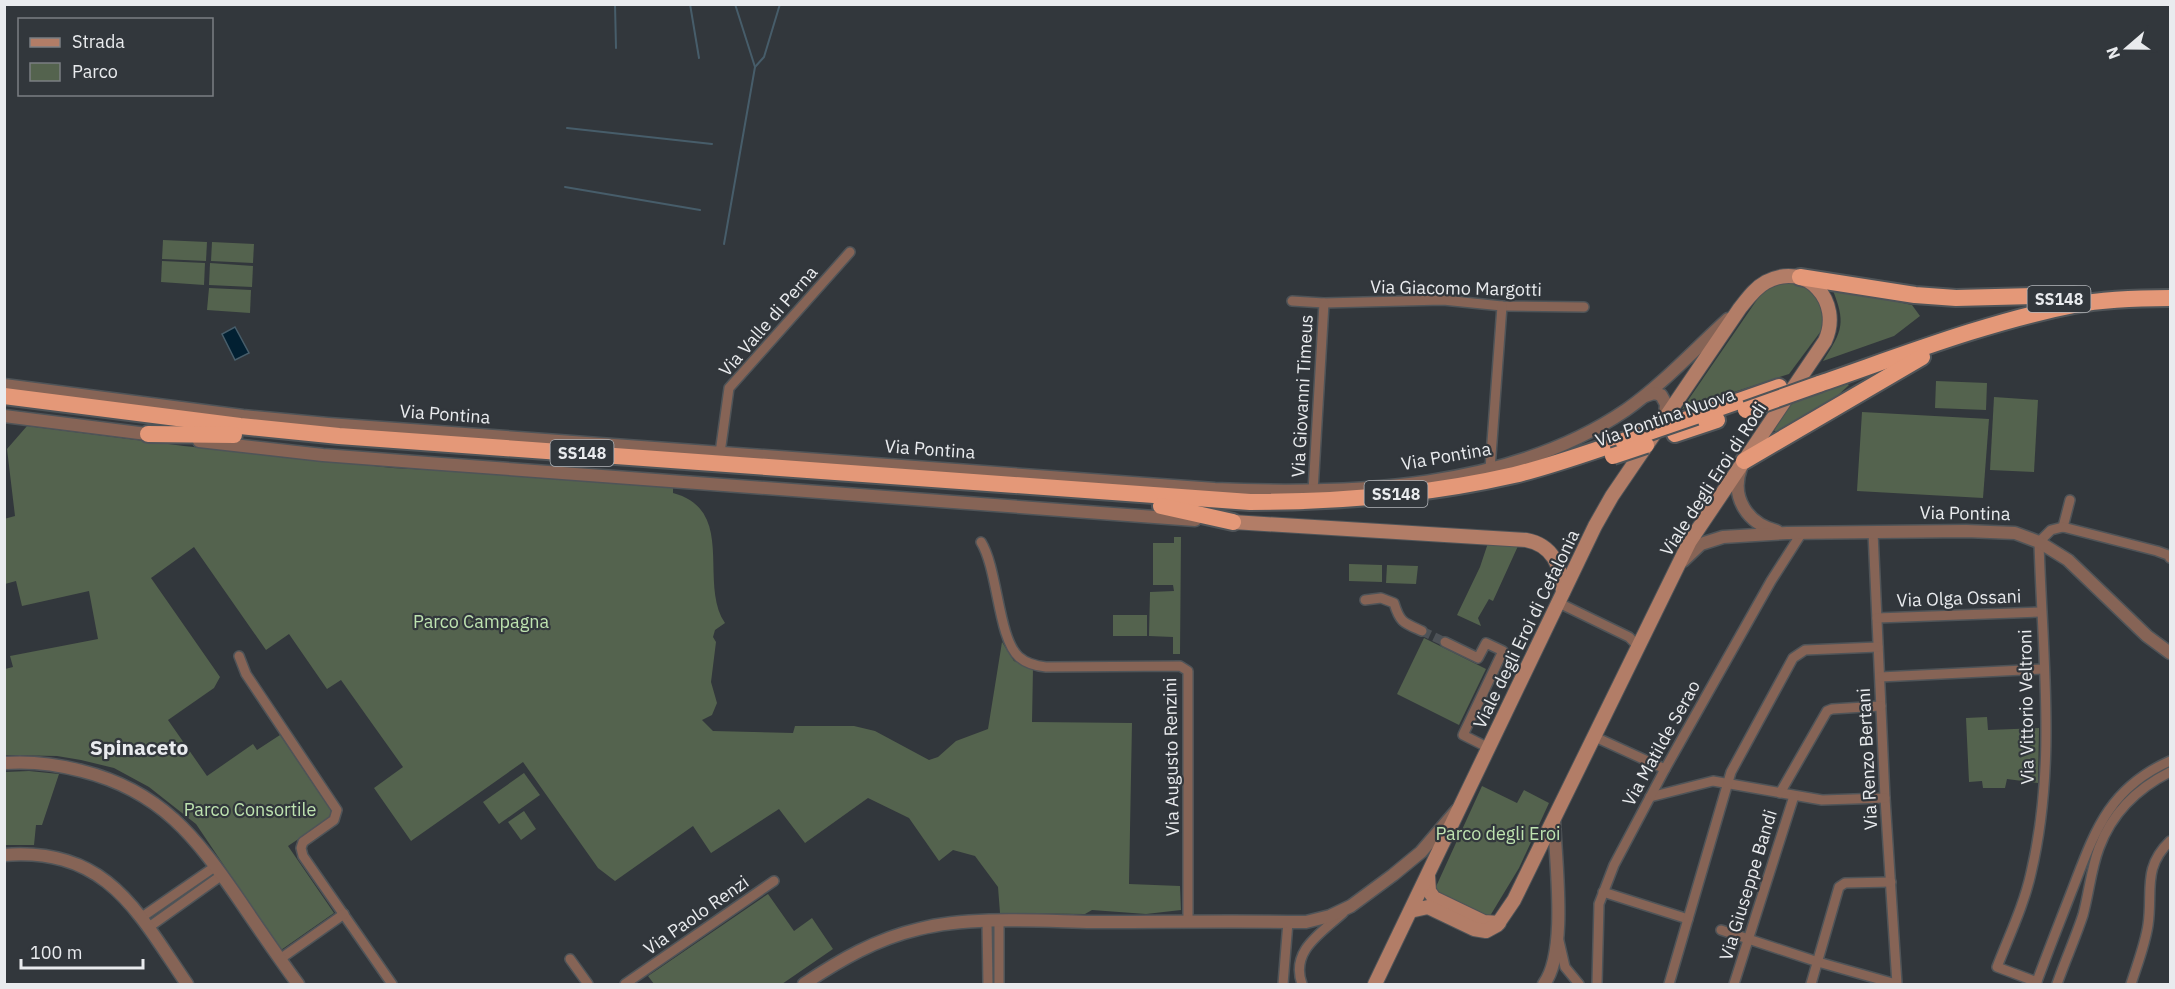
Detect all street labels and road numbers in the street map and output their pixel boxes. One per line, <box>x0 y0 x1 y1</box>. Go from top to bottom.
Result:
street label: Via Valle di Perna <box>714 261 823 381</box>
street label: Via Giacomo Margotti <box>1370 275 1542 301</box>
road number: SS148 <box>2028 286 2090 312</box>
street label: Via Giovanni Timeus <box>1286 314 1318 478</box>
street label: Via Pontina Nuova <box>1592 382 1738 452</box>
street label: Viale degli Eroi di Rodi <box>1655 398 1771 560</box>
street label: Via Pontina <box>399 399 491 429</box>
street label: Via Pontina <box>884 434 976 464</box>
street label: Via Pontina <box>1399 437 1493 475</box>
road number: SS148 <box>550 440 614 466</box>
road number: SS148 <box>1364 481 1428 507</box>
street label: Via Pontina <box>1919 501 2011 525</box>
street label: Viale degli Eroi di Cefalonia <box>1468 525 1584 732</box>
street label: Via Olga Ossani <box>1896 584 2022 612</box>
street label: Via Vittorio Veltroni <box>2013 629 2039 785</box>
street label: Via Matilde Serao <box>1617 676 1705 810</box>
street label: Via Augusto Renzini <box>1158 677 1184 837</box>
street label: Via Renzo Bertani <box>1852 687 1882 831</box>
street label: Via Giuseppe Bandi <box>1714 807 1782 963</box>
street label: Via Paolo Renzi <box>639 870 753 960</box>

